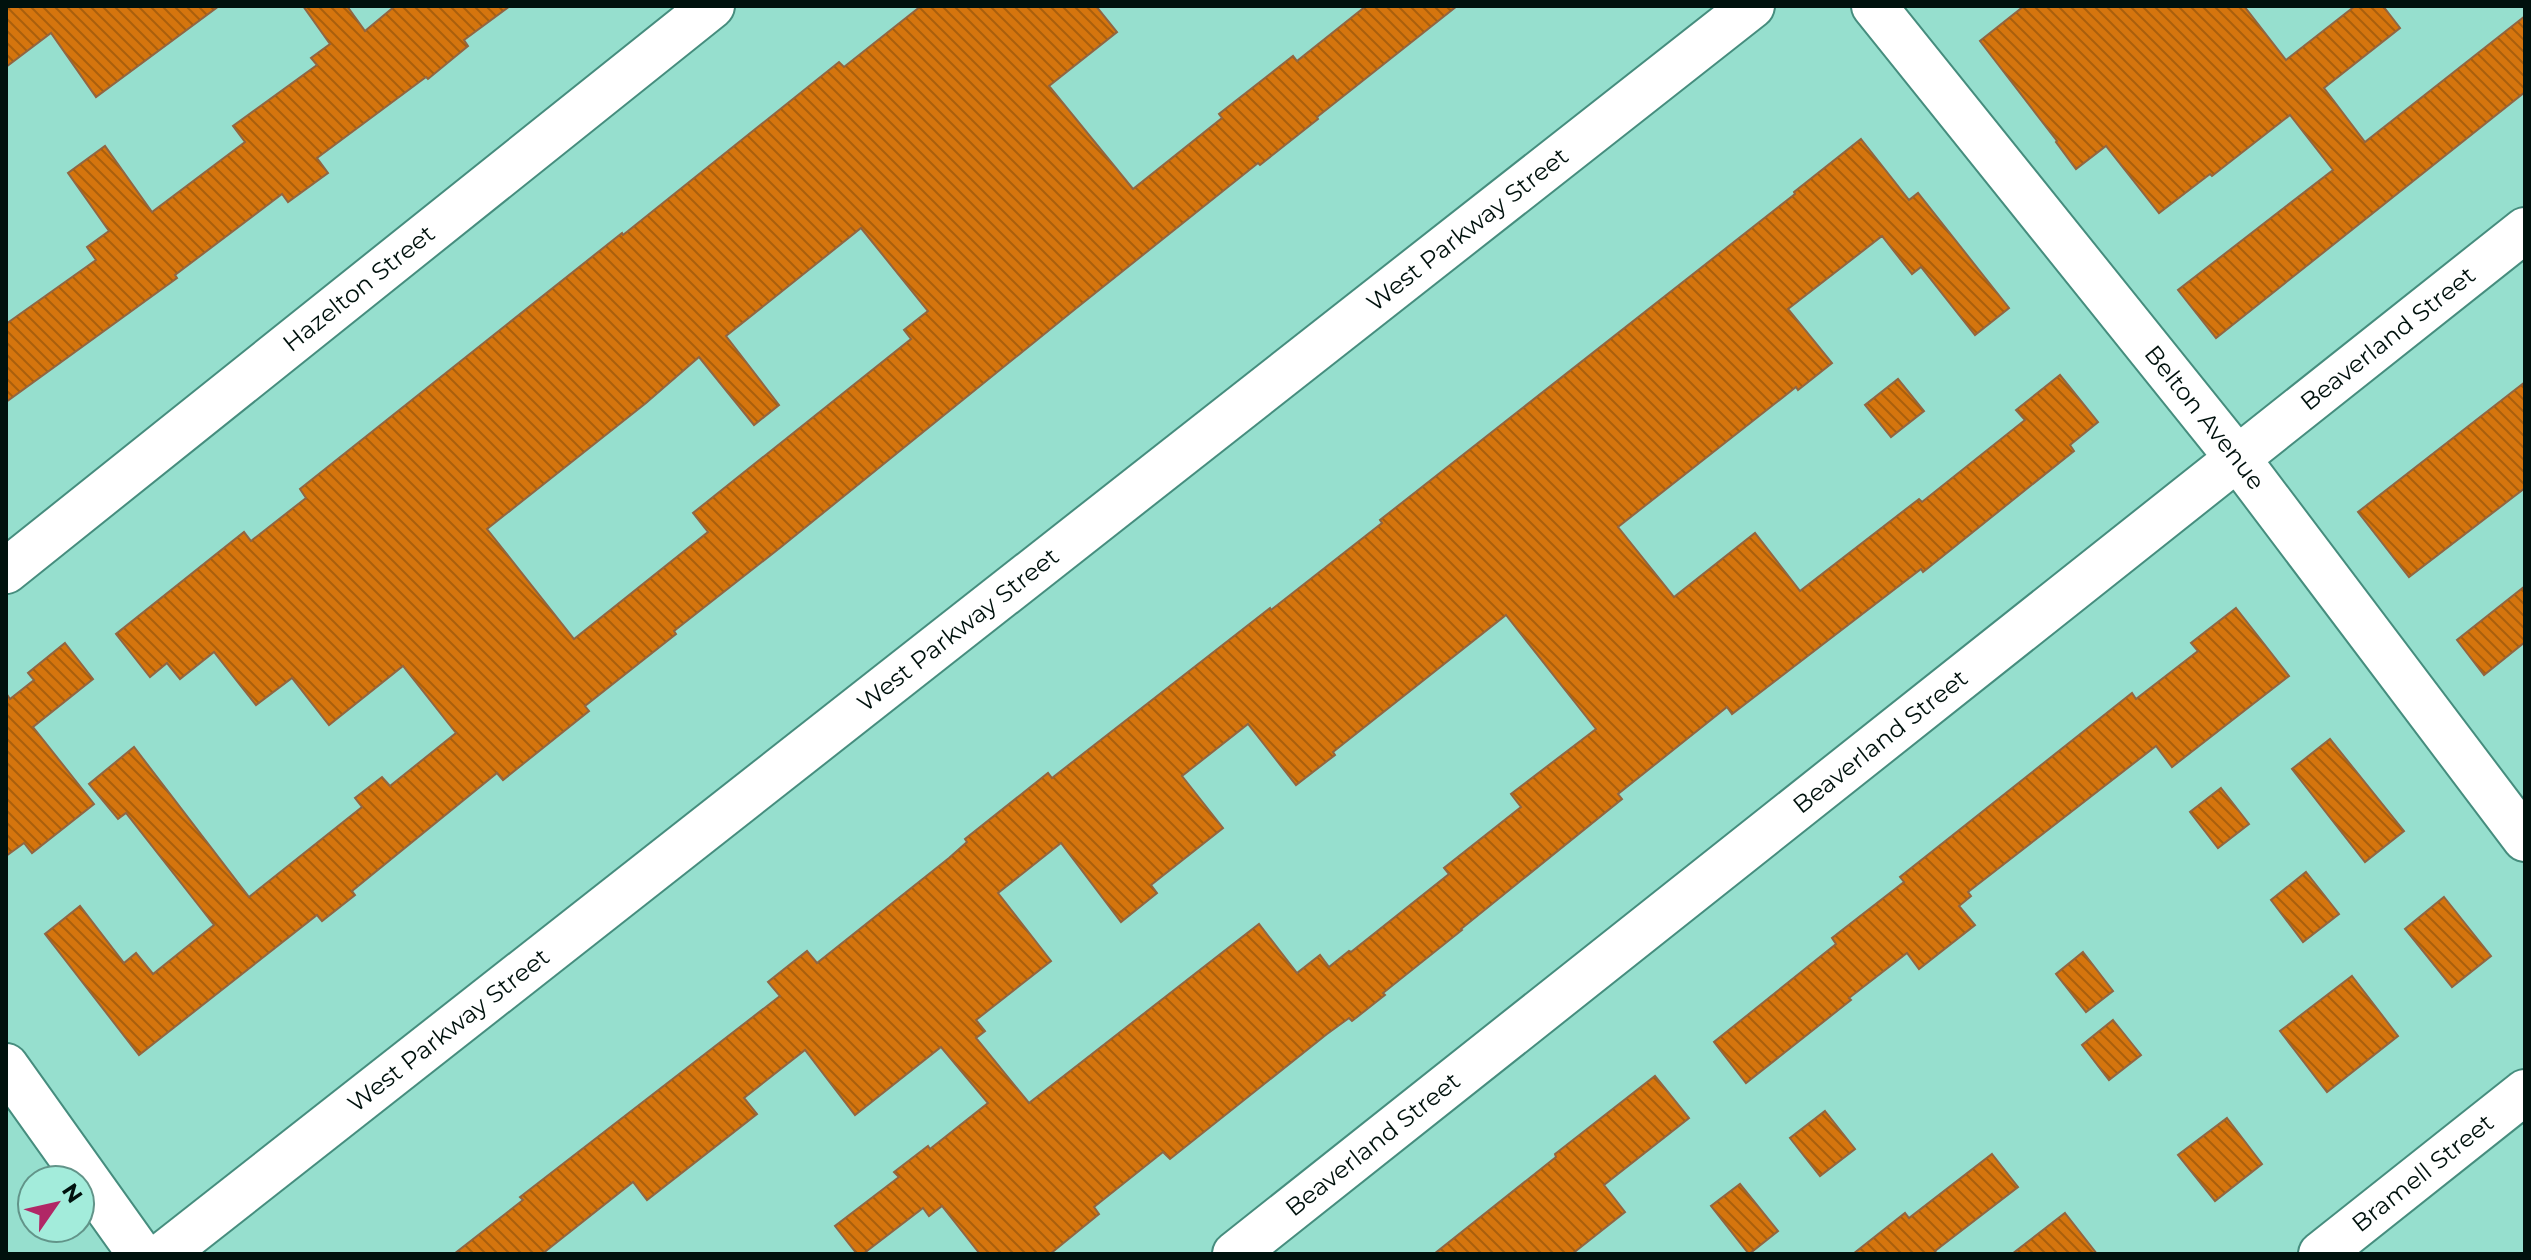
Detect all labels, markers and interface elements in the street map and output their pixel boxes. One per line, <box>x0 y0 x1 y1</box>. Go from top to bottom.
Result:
street label: West Parkway Street <box>1361 141 1574 317</box>
street label: Hazelton Street <box>277 219 440 358</box>
street label: Beaverland Street <box>2294 260 2481 417</box>
street label: Belton Avenue <box>2139 339 2271 495</box>
street label: West Parkway Street <box>851 541 1064 718</box>
street label: Beaverland Street <box>1787 663 1973 819</box>
street label: West Parkway Street <box>342 942 555 1118</box>
street label: Beaverland Street <box>1279 1066 1466 1222</box>
street label: Bramell Street <box>2346 1108 2499 1238</box>
north arrow <box>16 1164 96 1244</box>
text: N <box>56 1178 88 1208</box>

